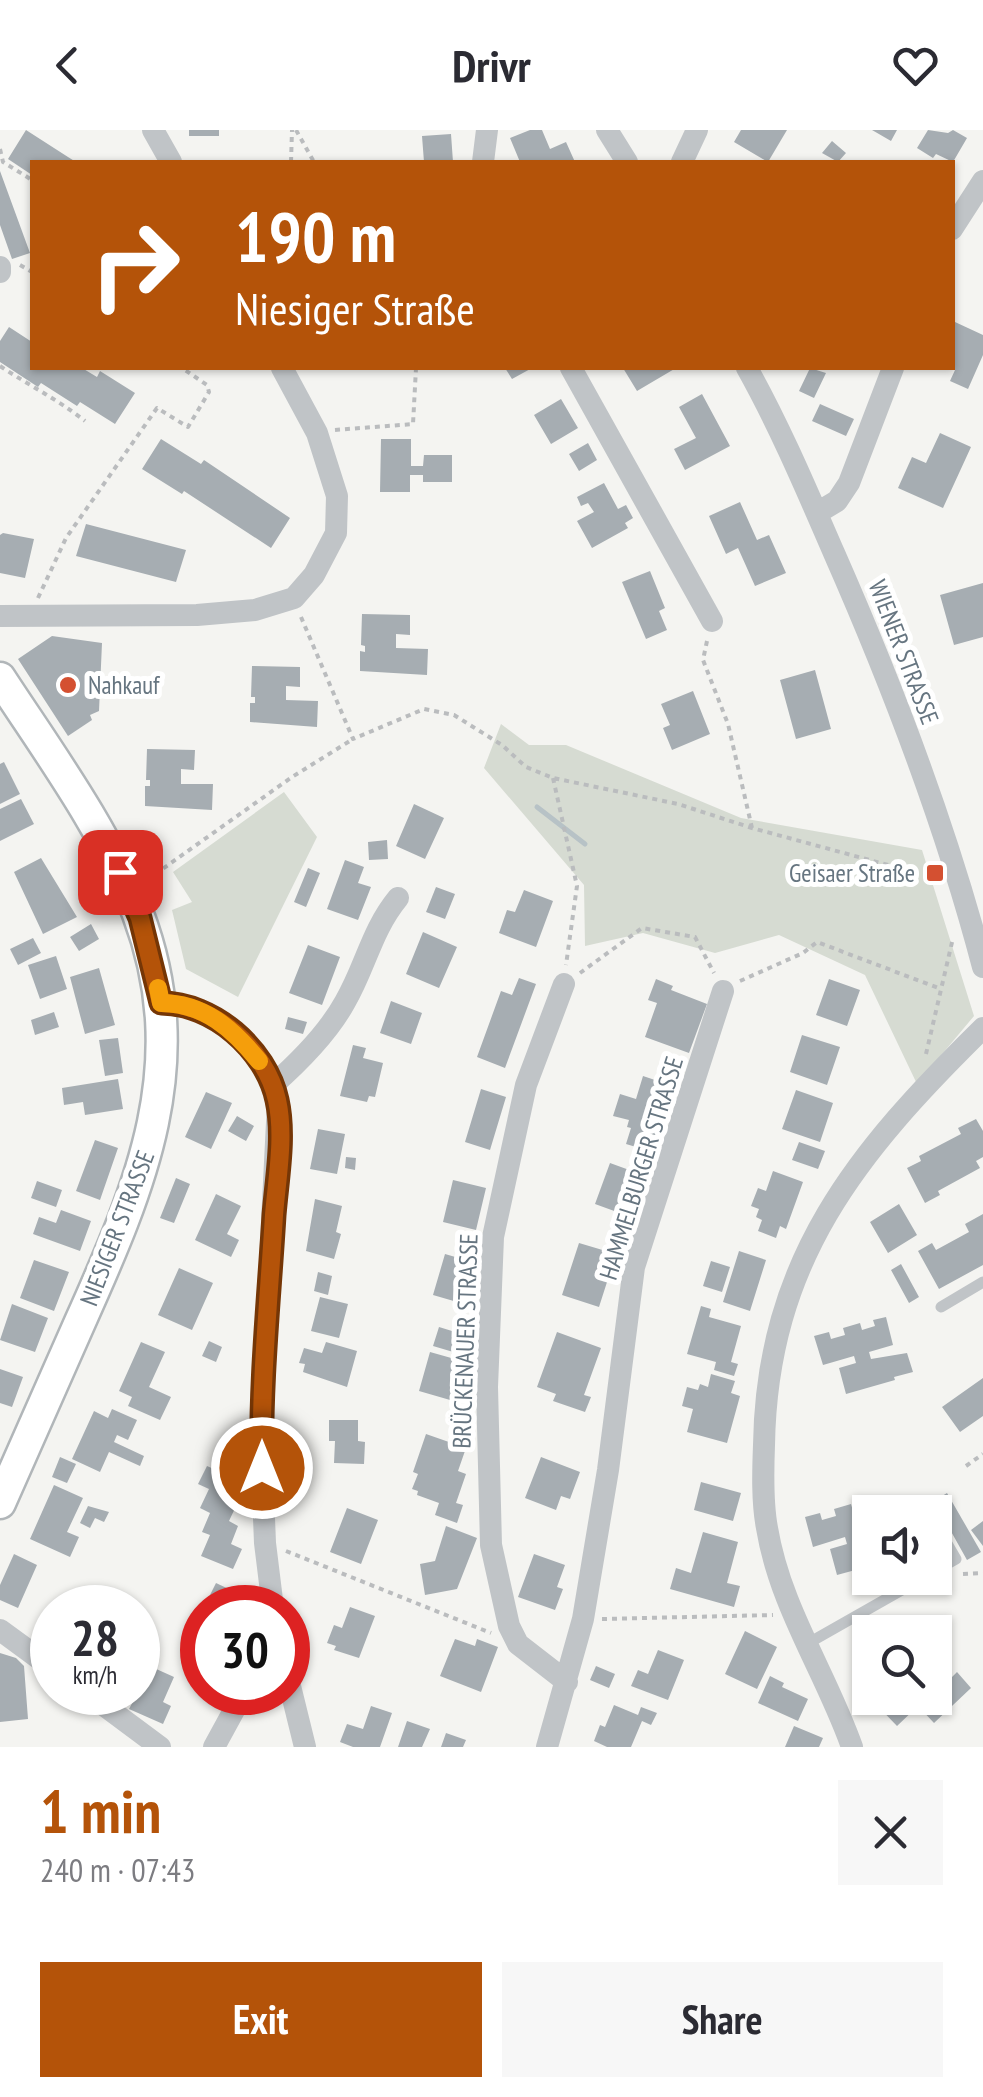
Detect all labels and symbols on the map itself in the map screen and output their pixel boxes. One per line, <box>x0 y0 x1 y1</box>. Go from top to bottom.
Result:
street label: WIENER STRASSE <box>862 575 946 729</box>
place label: Nahkauf <box>88 669 161 701</box>
marker: Nahkauf <box>57 674 79 696</box>
pin <box>78 830 163 915</box>
place label: Geisaer Straße <box>789 857 915 889</box>
marker: Geisaer Straße <box>924 862 946 884</box>
street label: HAMMELBURGER STRASSE <box>592 1052 690 1284</box>
street label: NIESIGER STRASSE <box>73 1146 161 1310</box>
street label: BRÜCKENAUER STRASSE <box>445 1233 485 1449</box>
position arrow <box>210 1416 314 1520</box>
speed limit sign: 30 <box>180 1585 310 1715</box>

